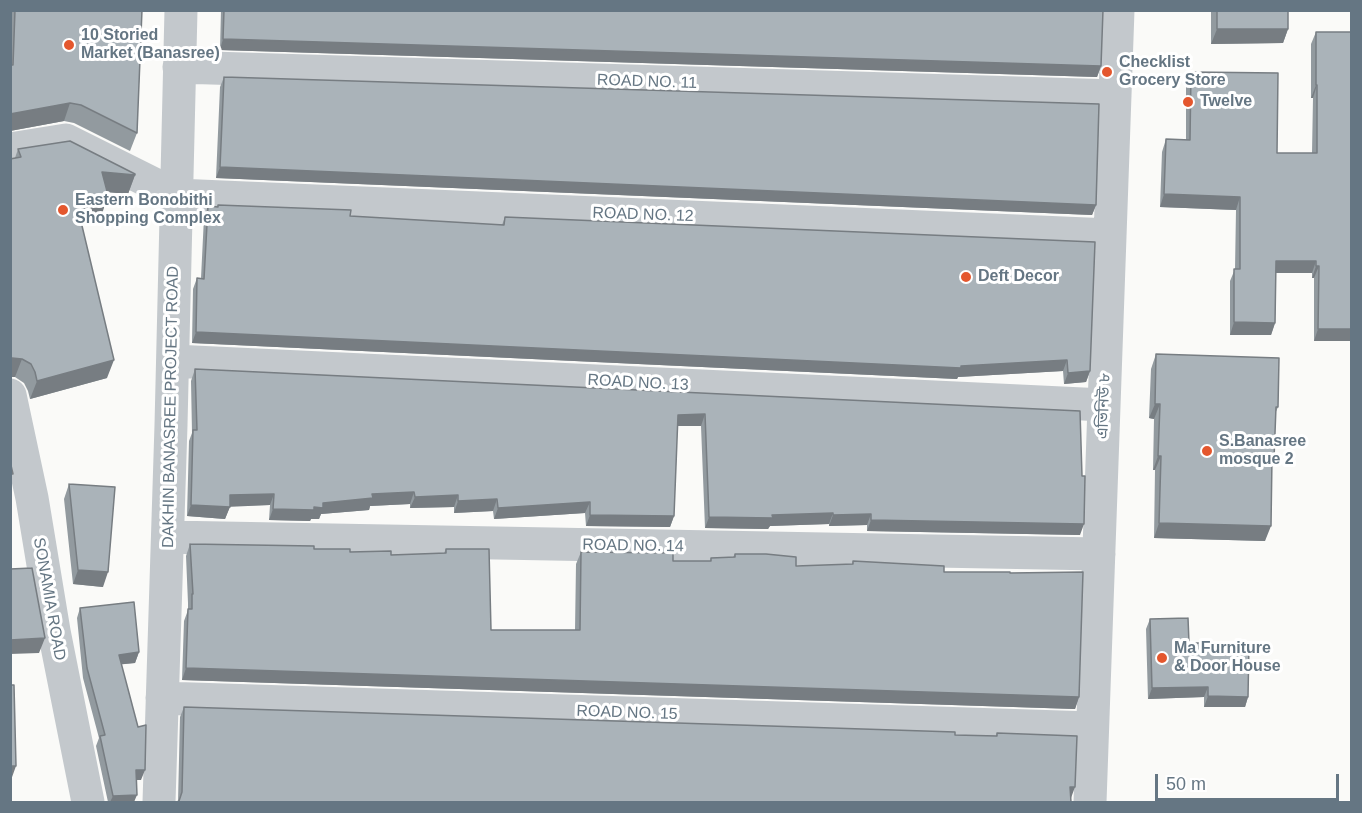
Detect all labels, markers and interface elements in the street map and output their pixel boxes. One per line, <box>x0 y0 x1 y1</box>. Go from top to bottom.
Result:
place label: 10 Storied Market (Banasree) <box>81 26 220 64</box>
marker: 10 Storied Market (Banasree) <box>62 38 76 52</box>
place label: Checklist Grocery Store <box>1119 53 1226 91</box>
marker: Checklist Grocery Store <box>1100 65 1114 79</box>
street label: ROAD NO. 11 <box>597 71 697 93</box>
place label: Twelve <box>1200 92 1252 112</box>
marker: Twelve <box>1181 95 1195 109</box>
place label: Eastern Bonobithi Shopping Complex <box>75 191 221 229</box>
marker: Eastern Bonobithi Shopping Complex <box>56 203 70 217</box>
street label: ROAD NO. 12 <box>592 204 694 226</box>
street label: DAKHIN BANASREE PROJECT ROAD <box>159 266 183 548</box>
place label: Deft Decor <box>978 267 1059 287</box>
marker: Deft Decor <box>959 270 973 284</box>
street label: ROAD NO. 13 <box>587 371 689 395</box>
street label: এভিনিউ ৮ <box>1093 373 1115 439</box>
place label: S.Banasree mosque 2 <box>1219 432 1306 470</box>
marker: S.Banasree mosque 2 <box>1200 444 1214 458</box>
street label: SONAMIA ROAD <box>29 536 69 662</box>
street label: ROAD NO. 14 <box>582 536 684 556</box>
place label: Ma Furniture & Door House <box>1174 639 1281 677</box>
marker: Ma Furniture & Door House <box>1155 651 1169 665</box>
street label: ROAD NO. 15 <box>576 702 678 724</box>
scale bar <box>1158 762 1342 800</box>
text: 50 m <box>1166 774 1206 794</box>

